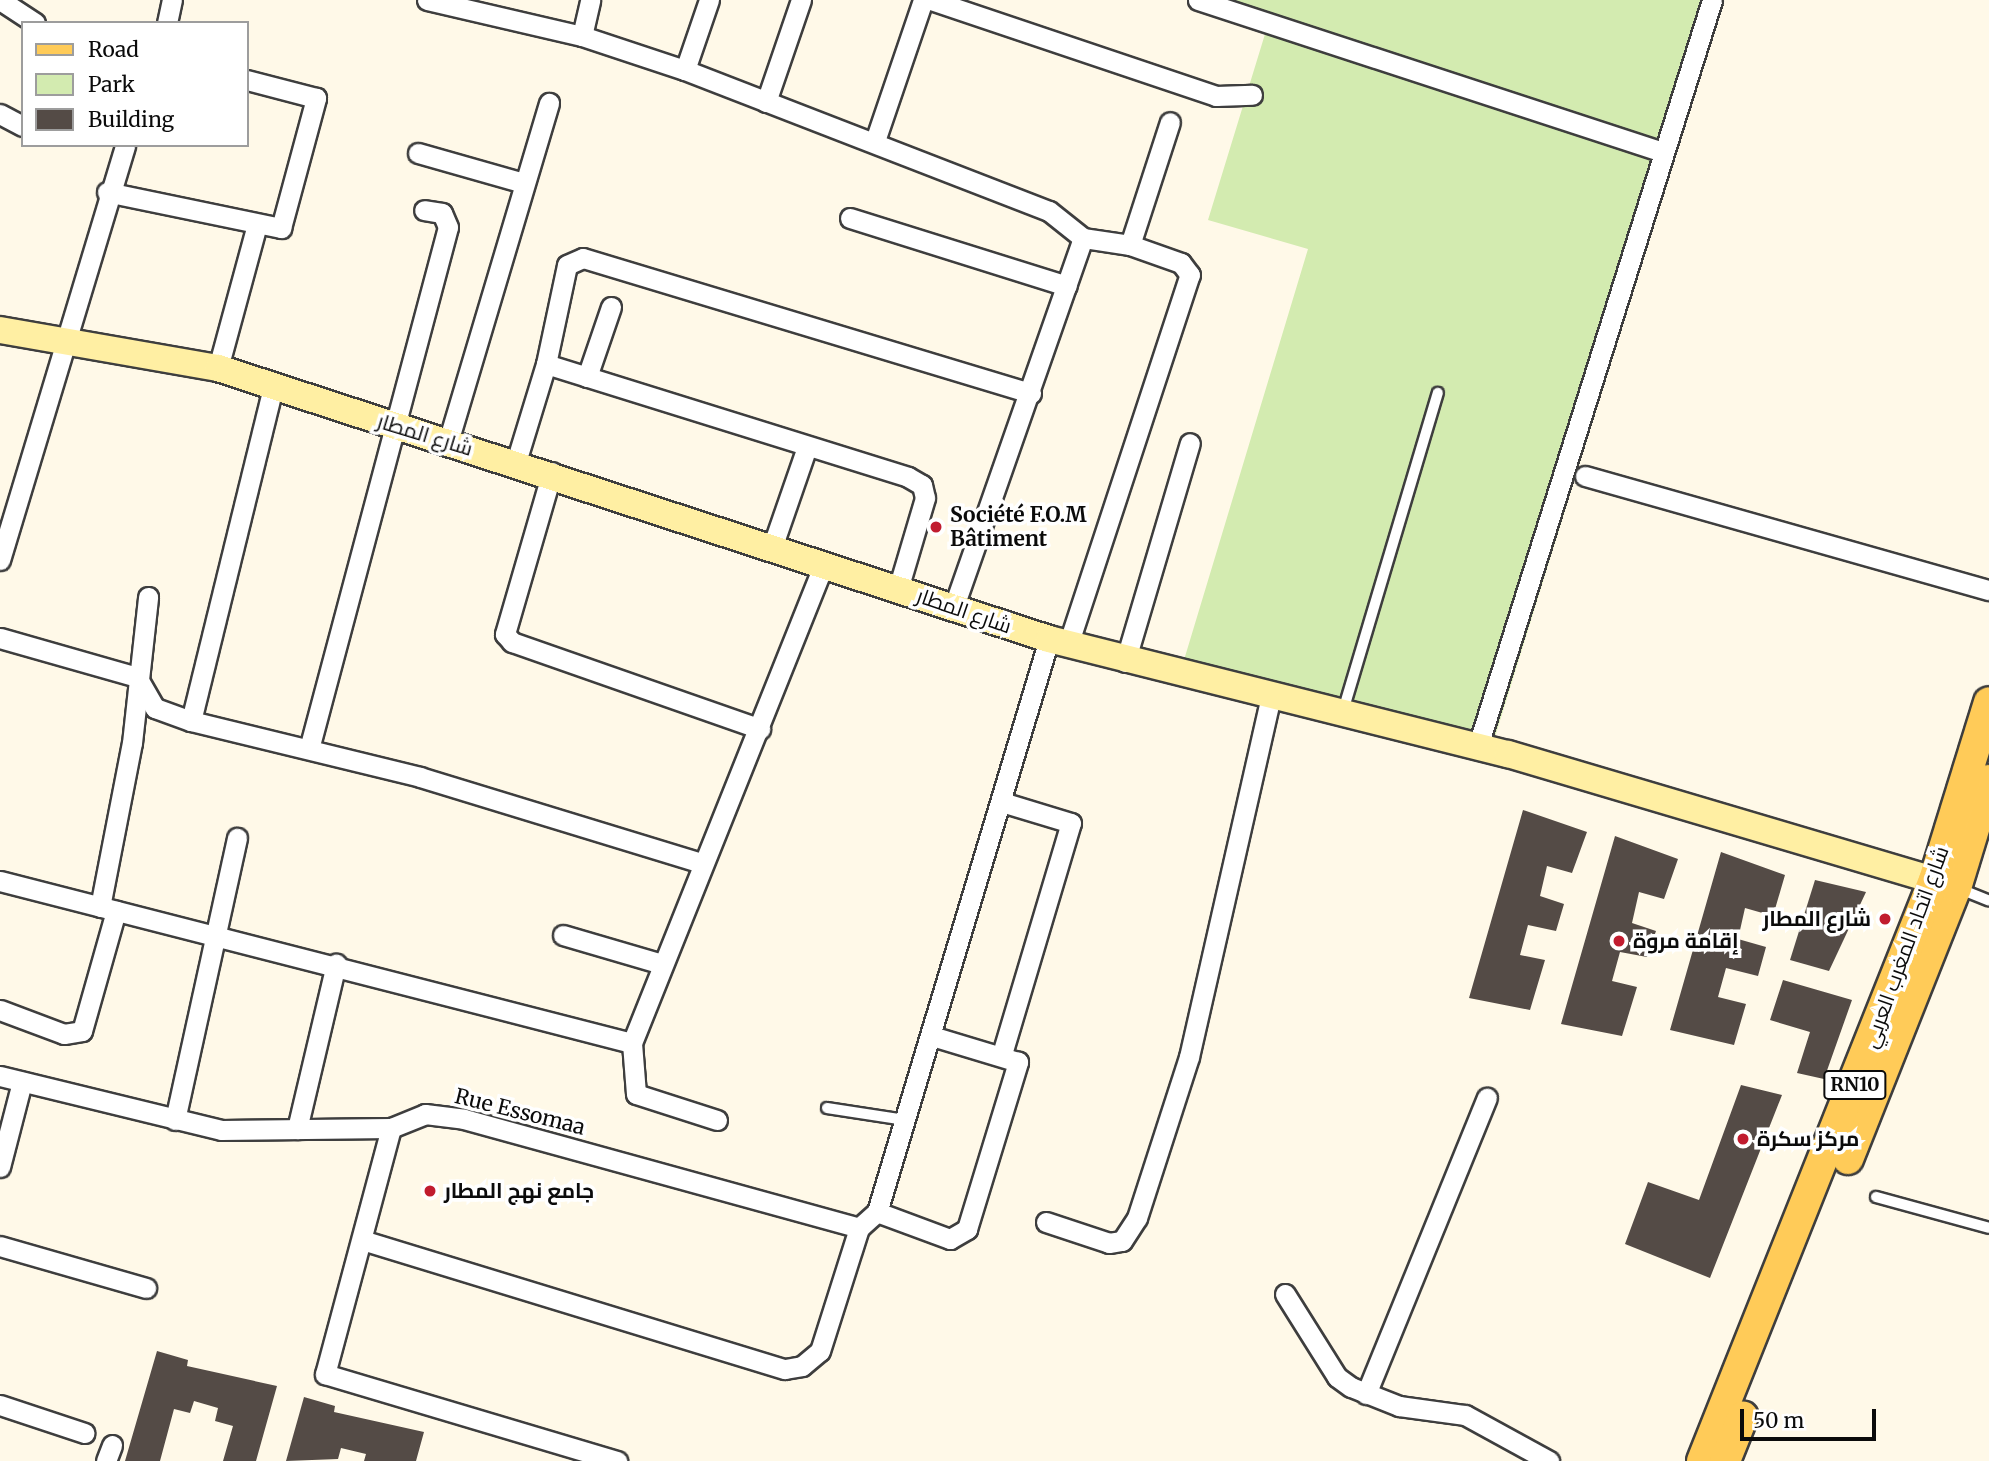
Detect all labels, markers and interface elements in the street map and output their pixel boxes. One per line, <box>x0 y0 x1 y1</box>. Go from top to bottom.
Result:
legend <box>21 21 248 147</box>
text: Road <box>88 36 139 63</box>
text: Park <box>88 71 135 98</box>
text: Building <box>88 106 174 133</box>
street label: شارع المطار <box>374 409 476 461</box>
place label: Société F.O.M Bâtiment <box>950 502 1087 552</box>
marker: Société F.O.M Bâtiment <box>928 519 944 535</box>
street label: شارع المطار <box>913 583 1015 639</box>
street label: شارع اتحاد المغرب العربي <box>1858 843 1954 1051</box>
place label: شارع المطار <box>1763 906 1871 932</box>
marker: شارع المطار <box>1877 911 1893 927</box>
place label: إقامة مروة <box>1633 928 1739 954</box>
marker: إقامة مروة <box>1611 933 1627 949</box>
road number: RN10 <box>1822 1070 1888 1100</box>
street label: Rue Essomaa <box>452 1084 588 1140</box>
place label: مركز سكرة <box>1757 1126 1859 1152</box>
marker: مركز سكرة <box>1735 1131 1751 1147</box>
place label: جامع نهج المطار <box>444 1178 594 1204</box>
marker: جامع نهج المطار <box>422 1183 438 1199</box>
scale bar <box>1744 1394 1881 1438</box>
text: 50 m <box>1753 1407 1804 1434</box>

